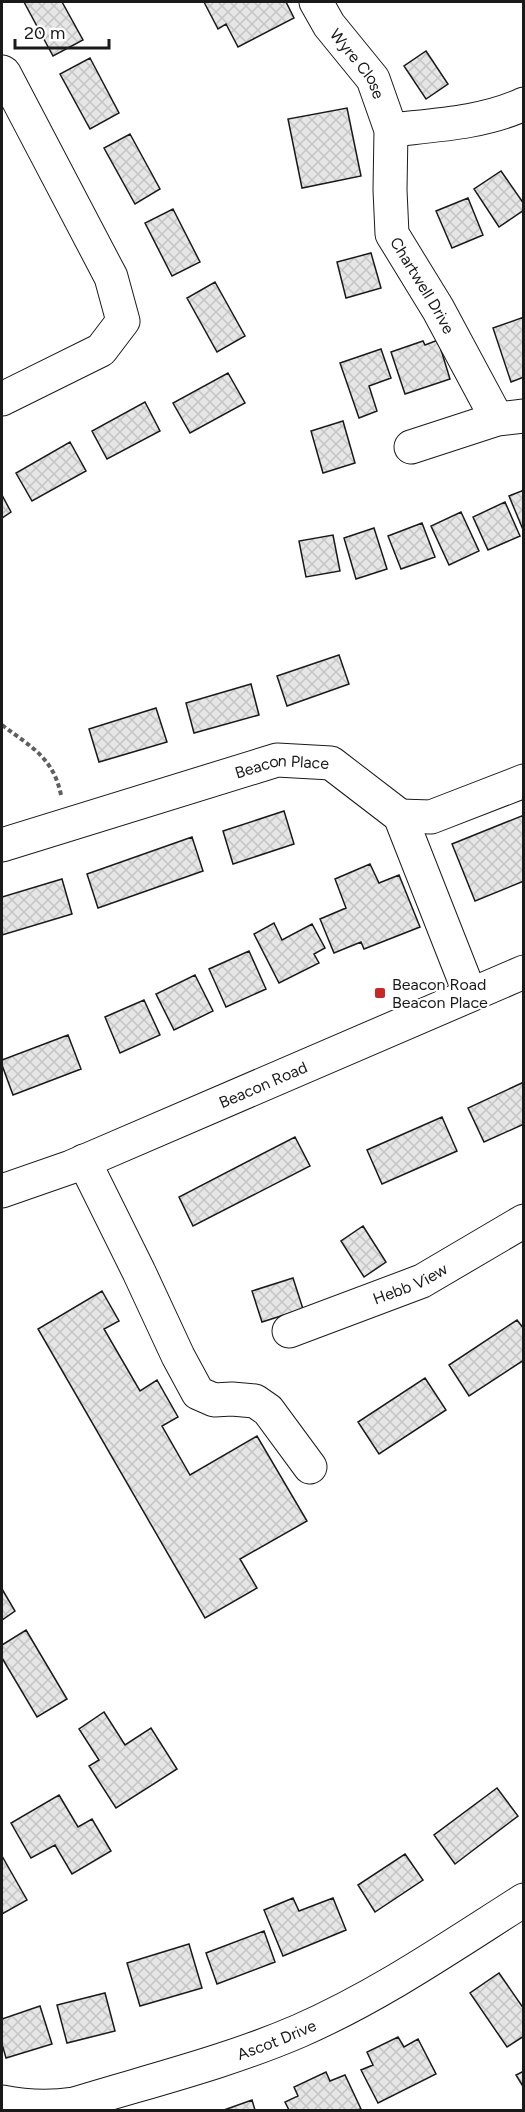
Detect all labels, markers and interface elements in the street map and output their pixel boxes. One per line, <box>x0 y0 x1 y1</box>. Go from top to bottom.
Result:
scale bar <box>15 12 110 50</box>
text: 20 m <box>24 22 65 44</box>
street label: Wyre Close <box>326 25 388 102</box>
street label: Chartwell Drive <box>386 234 459 337</box>
street label: Beacon Place <box>233 751 330 782</box>
place label: Beacon Road Beacon Place <box>392 975 488 1012</box>
marker: Beacon Road Beacon Place <box>373 986 387 1000</box>
street label: Beacon Road <box>216 1057 310 1112</box>
street label: Hebb View <box>370 1259 451 1309</box>
street label: Ascot Drive <box>235 2015 319 2064</box>

